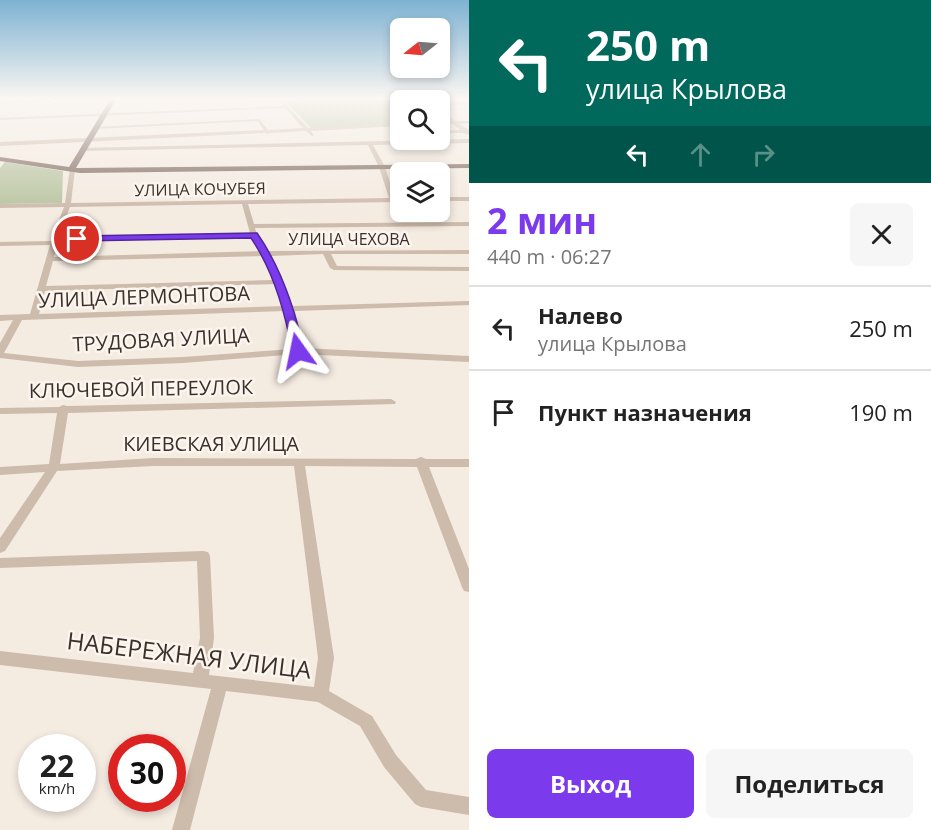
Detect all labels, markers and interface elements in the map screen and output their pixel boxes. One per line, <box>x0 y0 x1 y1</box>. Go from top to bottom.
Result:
text: 250 m <box>586 16 710 73</box>
north arrow <box>390 18 450 78</box>
map controls <box>390 18 450 222</box>
icon: left <box>487 24 565 102</box>
text: улица Крылова <box>586 70 787 107</box>
button: search <box>390 90 450 150</box>
icon: left <box>621 138 654 171</box>
icon: ahead <box>684 138 717 171</box>
icon: right <box>747 138 780 171</box>
button: layers <box>390 162 450 222</box>
street label: УЛИЦА КОЧУБЕЯ <box>134 177 266 201</box>
text: 2 мин <box>487 196 597 245</box>
button: close <box>850 203 913 266</box>
pin <box>51 213 102 264</box>
icon: arrive <box>60 222 93 255</box>
street label: УЛИЦА ЧЕХОВА <box>288 228 411 250</box>
text: 440 m · 06:27 <box>487 243 612 270</box>
street label: УЛИЦА ЛЕРМОНТОВА <box>38 279 251 314</box>
text: Налево <box>538 300 623 330</box>
icon: left <box>487 312 520 345</box>
text: 250 m <box>849 313 913 343</box>
position arrow <box>266 319 330 383</box>
street label: ТРУДОВАЯ УЛИЦА <box>72 321 250 358</box>
text: улица Крылова <box>538 330 687 357</box>
street label: КЛЮЧЕВОЙ ПЕРЕУЛОК <box>29 373 254 404</box>
icon: arrive <box>487 396 520 429</box>
text: Пункт назначения <box>538 397 752 427</box>
text: 190 m <box>849 397 913 427</box>
street label: КИЕВСКАЯ УЛИЦА <box>123 430 299 457</box>
street label: НАБЕРЕЖНАЯ УЛИЦА <box>65 623 314 686</box>
speed limit sign: 30 <box>108 734 186 812</box>
text: 22 <box>40 745 74 786</box>
button: Выход <box>487 749 694 818</box>
button: Поделиться <box>706 749 913 818</box>
text: km/h <box>39 778 75 798</box>

